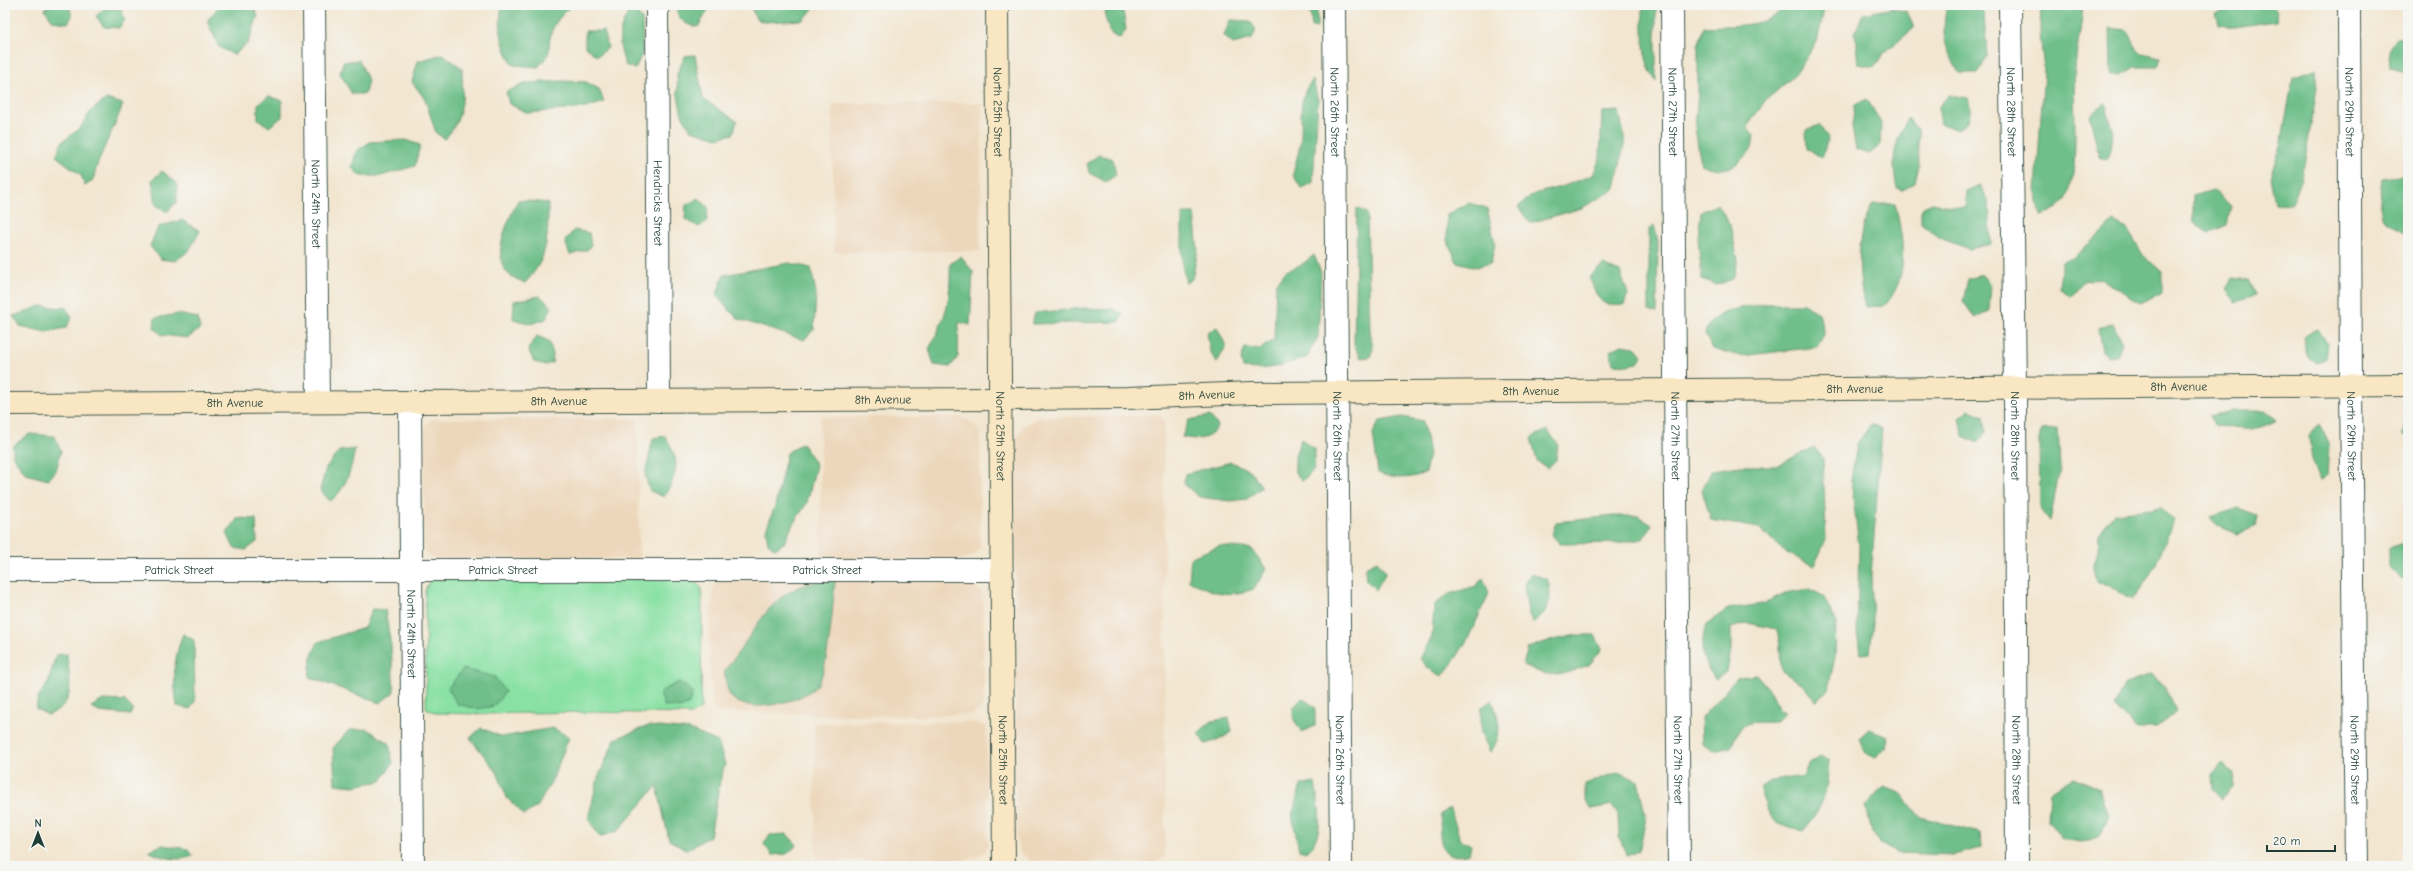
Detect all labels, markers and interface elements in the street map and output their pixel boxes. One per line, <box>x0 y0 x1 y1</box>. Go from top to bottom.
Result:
street label: North 25th Street <box>991 67 1005 157</box>
street label: North 26th Street <box>1328 67 1342 157</box>
street label: North 28th Street <box>2004 67 2019 157</box>
street label: North 29th Street <box>2342 67 2357 157</box>
street label: North 27th Street <box>1666 68 1680 157</box>
street label: North 24th Street <box>309 159 323 249</box>
street label: Hendricks Street <box>651 160 665 247</box>
street label: 8th Avenue <box>2150 379 2207 394</box>
street label: 8th Avenue <box>1826 382 1883 396</box>
street label: 8th Avenue <box>1503 384 1559 398</box>
street label: 8th Avenue <box>1178 387 1236 403</box>
street label: North 25th Street <box>993 391 1008 481</box>
street label: North 26th Street <box>1330 391 1345 481</box>
street label: North 28th Street <box>2008 391 2022 481</box>
street label: North 29th Street <box>2344 391 2359 481</box>
street label: 8th Avenue <box>855 392 911 407</box>
street label: North 27th Street <box>1668 392 1683 481</box>
street label: 8th Avenue <box>531 394 587 408</box>
street label: 8th Avenue <box>207 396 263 410</box>
street label: Patrick Street <box>144 563 214 577</box>
street label: Patrick Street <box>468 563 538 577</box>
street label: Patrick Street <box>792 563 862 577</box>
street label: North 24th Street <box>404 589 419 679</box>
street label: North 25th Street <box>996 715 1011 805</box>
street label: North 26th Street <box>1333 715 1348 805</box>
street label: North 27th Street <box>1671 715 1686 805</box>
street label: North 28th Street <box>2009 715 2024 805</box>
street label: North 29th Street <box>2347 715 2362 805</box>
north arrow <box>18 813 58 853</box>
text: N <box>34 817 42 830</box>
scale bar <box>2267 827 2335 853</box>
text: 20 m <box>2273 834 2301 848</box>

